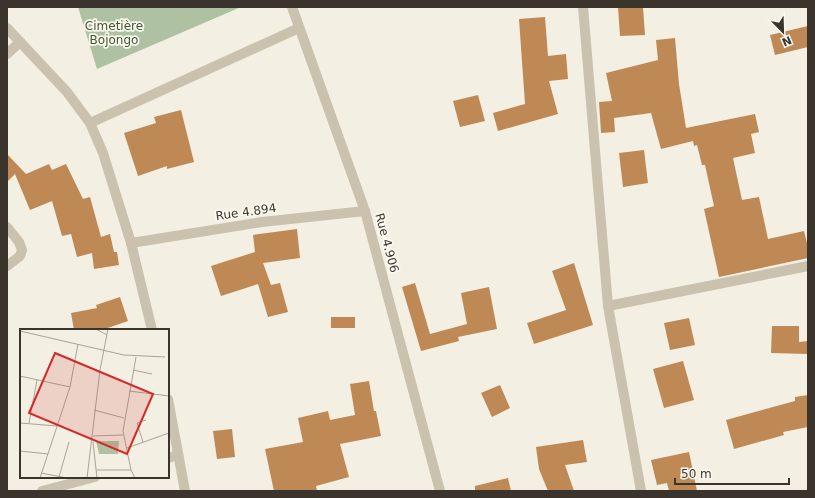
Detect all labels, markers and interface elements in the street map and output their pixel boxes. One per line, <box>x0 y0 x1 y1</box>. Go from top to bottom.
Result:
north arrow <box>763 12 803 52</box>
park label: Cimetière Bojongo <box>85 19 143 47</box>
text: N <box>780 33 793 49</box>
street label: Rue 4.894 <box>215 201 277 223</box>
street label: Rue 4.906 <box>372 212 402 274</box>
inset map <box>20 329 169 478</box>
scale bar <box>675 460 789 486</box>
text: 50 m <box>681 467 712 481</box>

